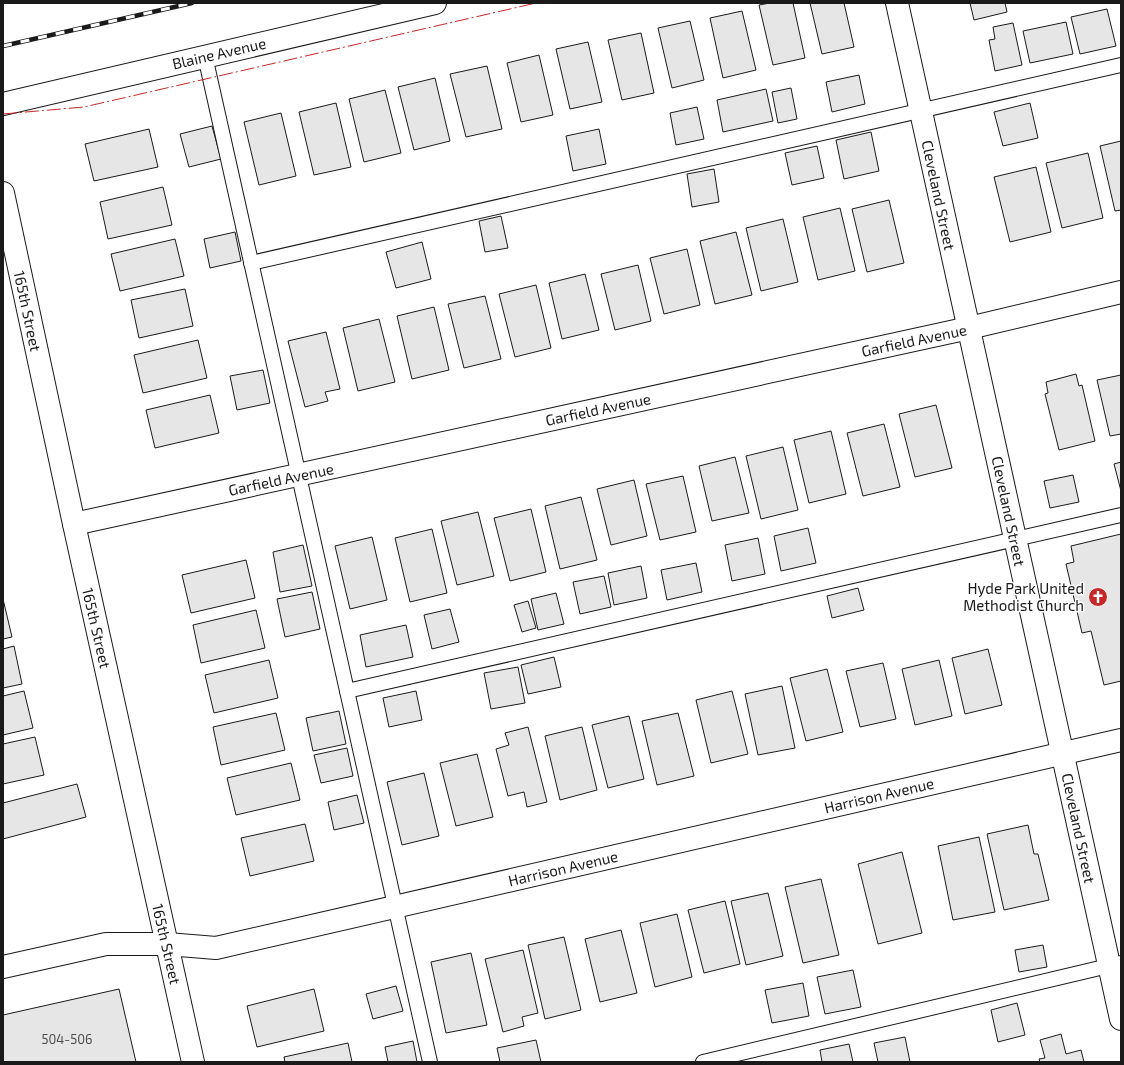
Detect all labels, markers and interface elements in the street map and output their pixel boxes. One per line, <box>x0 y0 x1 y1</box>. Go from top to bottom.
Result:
street label: Blaine Avenue <box>170 33 268 73</box>
street label: Cleveland Street <box>919 138 960 252</box>
street label: 165th Street <box>11 269 45 353</box>
street label: Garfield Avenue <box>860 320 968 360</box>
street label: Garfield Avenue <box>544 389 652 429</box>
street label: Cleveland Street <box>989 454 1030 568</box>
street label: Garfield Avenue <box>227 459 335 499</box>
place label: Hyde Park United Methodist Church <box>963 579 1084 614</box>
street label: 165th Street <box>79 586 115 670</box>
church icon: Hyde Park United Methodist Church <box>1087 586 1109 608</box>
street label: Cleveland Street <box>1059 771 1100 885</box>
street label: Harrison Avenue <box>822 774 936 816</box>
street label: Harrison Avenue <box>506 847 620 889</box>
street label: 165th Street <box>149 902 185 986</box>
house number: 504-506 <box>42 1031 92 1047</box>

